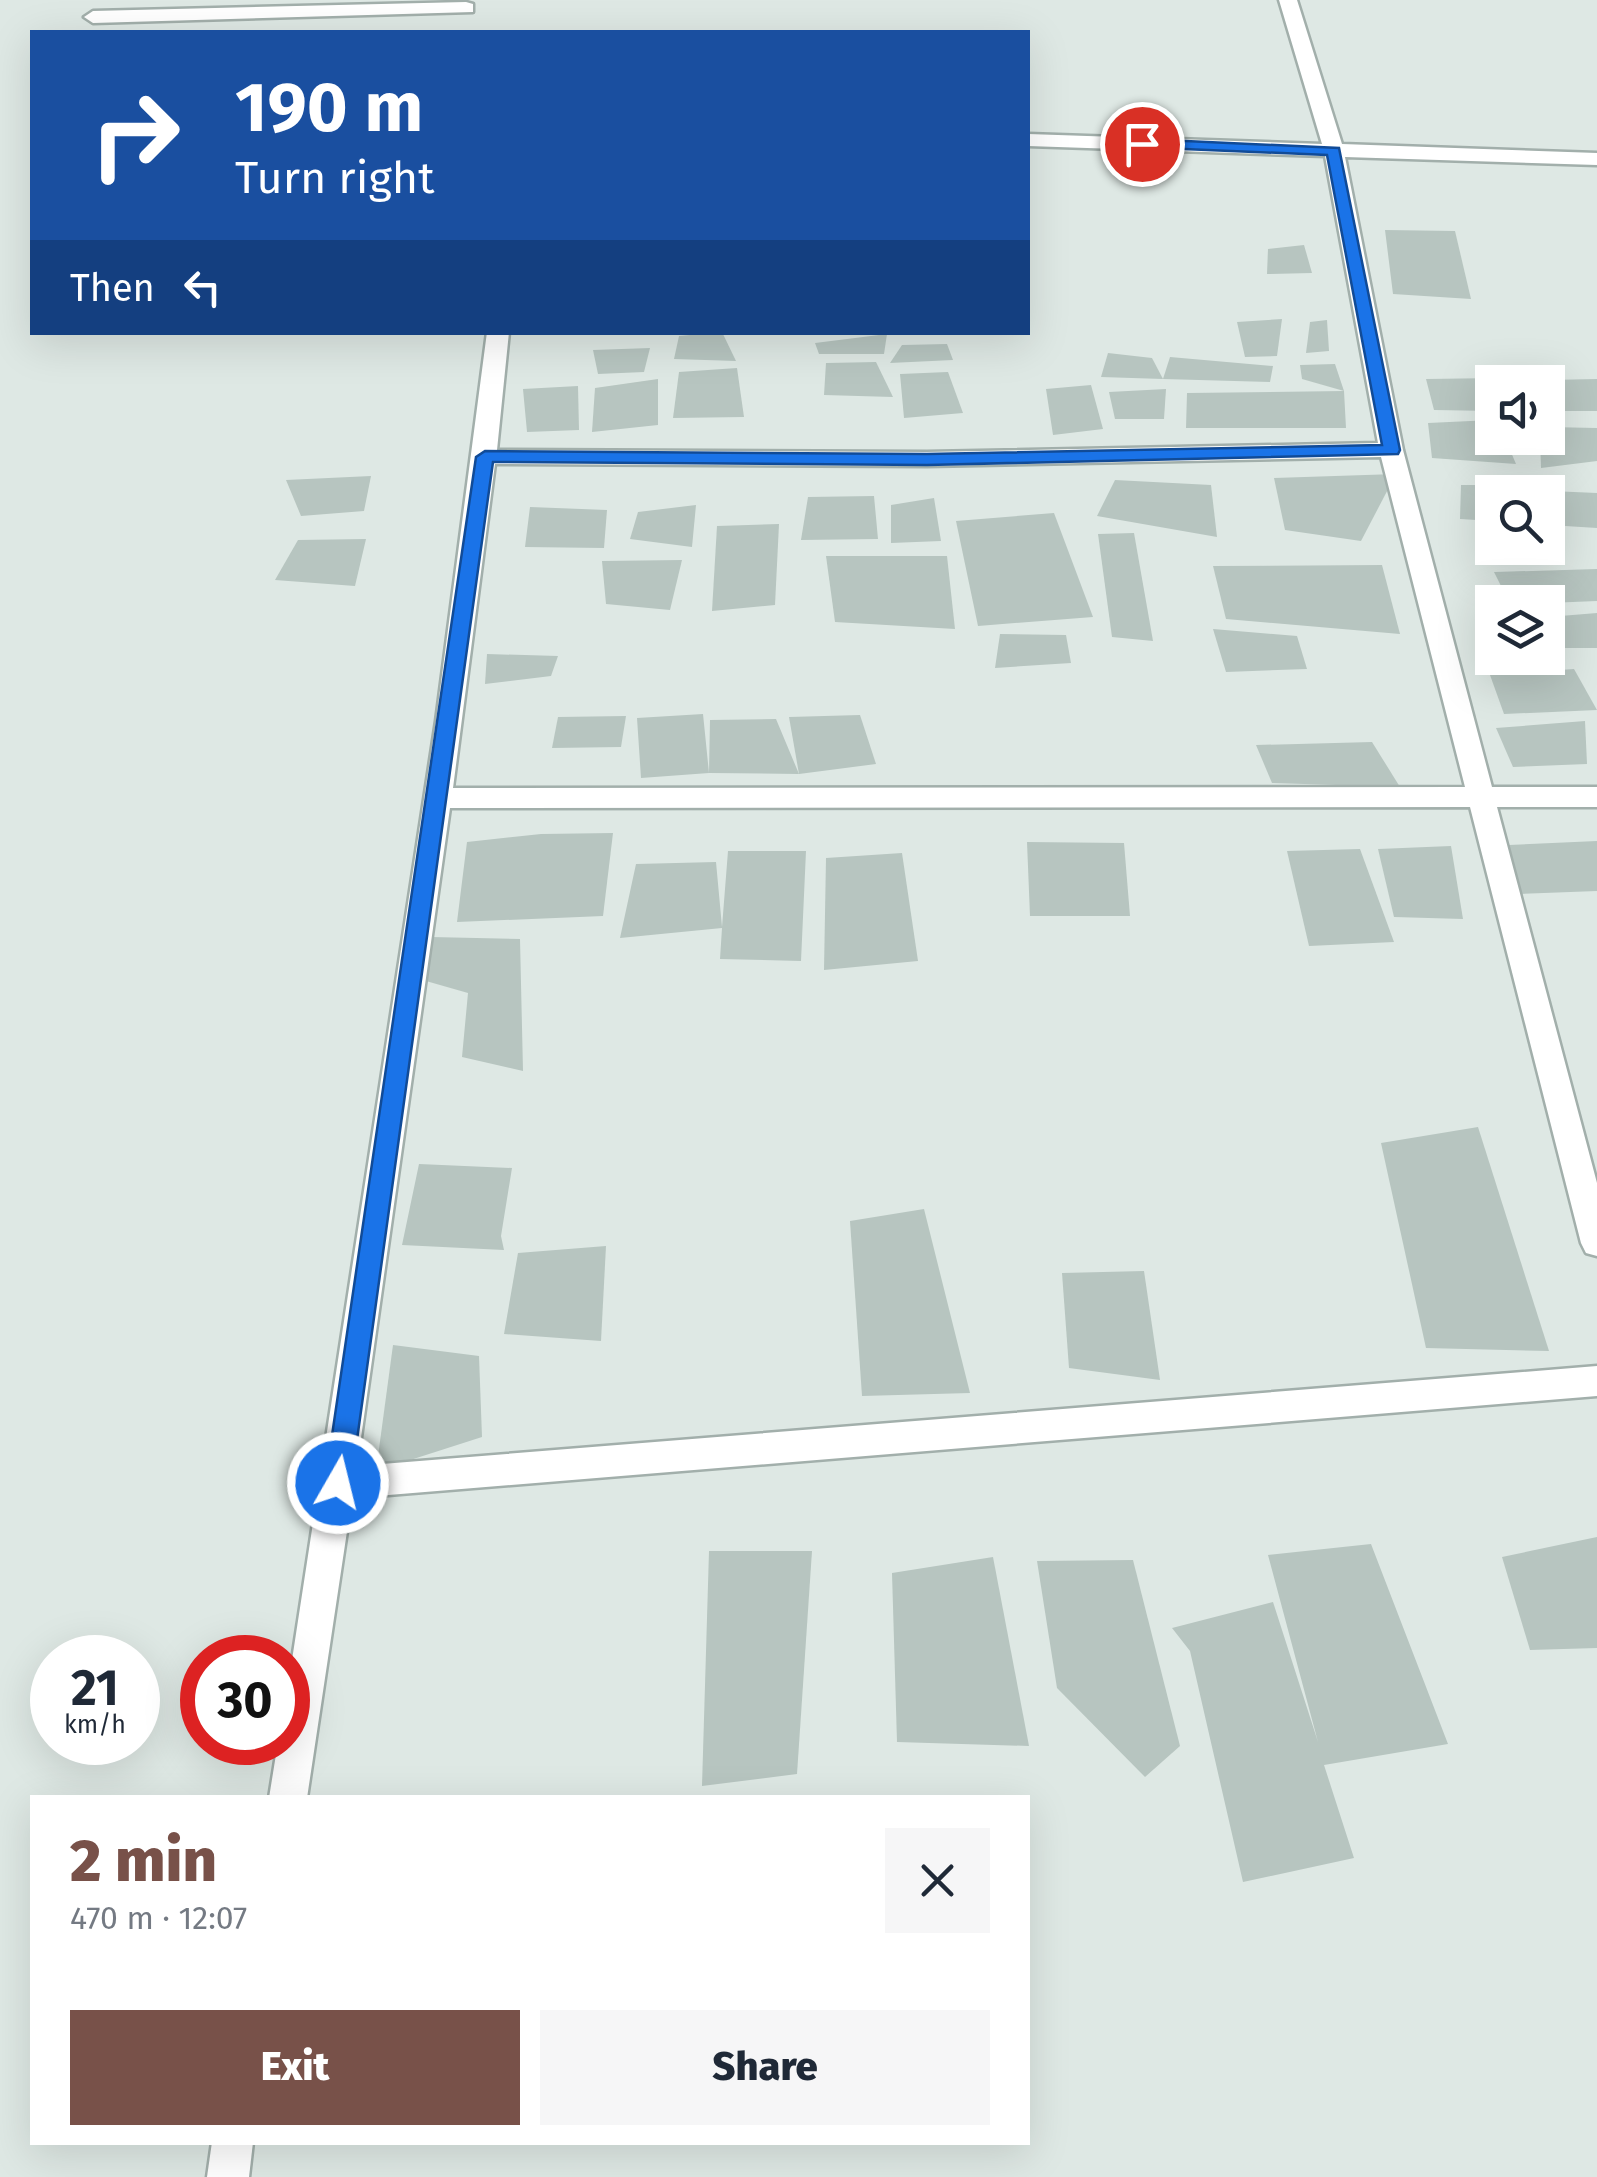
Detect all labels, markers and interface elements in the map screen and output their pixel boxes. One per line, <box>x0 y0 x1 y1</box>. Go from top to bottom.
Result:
text: 190 m <box>235 66 423 150</box>
icon: right <box>70 70 200 200</box>
pin <box>1100 102 1185 187</box>
icon: arrive <box>1115 117 1170 172</box>
text: Turn right <box>235 151 434 205</box>
icon: left <box>175 260 230 315</box>
text: Then <box>70 265 155 311</box>
map controls <box>1475 365 1565 675</box>
button: sound <box>1475 365 1565 455</box>
button: search <box>1475 475 1565 565</box>
button: layers <box>1475 585 1565 675</box>
position arrow <box>286 1431 390 1535</box>
speed limit sign: 30 <box>180 1635 310 1765</box>
text: 21 <box>71 1658 119 1718</box>
text: km/h <box>64 1710 126 1740</box>
text: 2 min <box>70 1825 217 1897</box>
button: close <box>885 1828 990 1933</box>
text: 470 m · 12:07 <box>70 1899 247 1937</box>
button: Exit <box>70 2010 520 2125</box>
button: Share <box>540 2010 990 2125</box>

